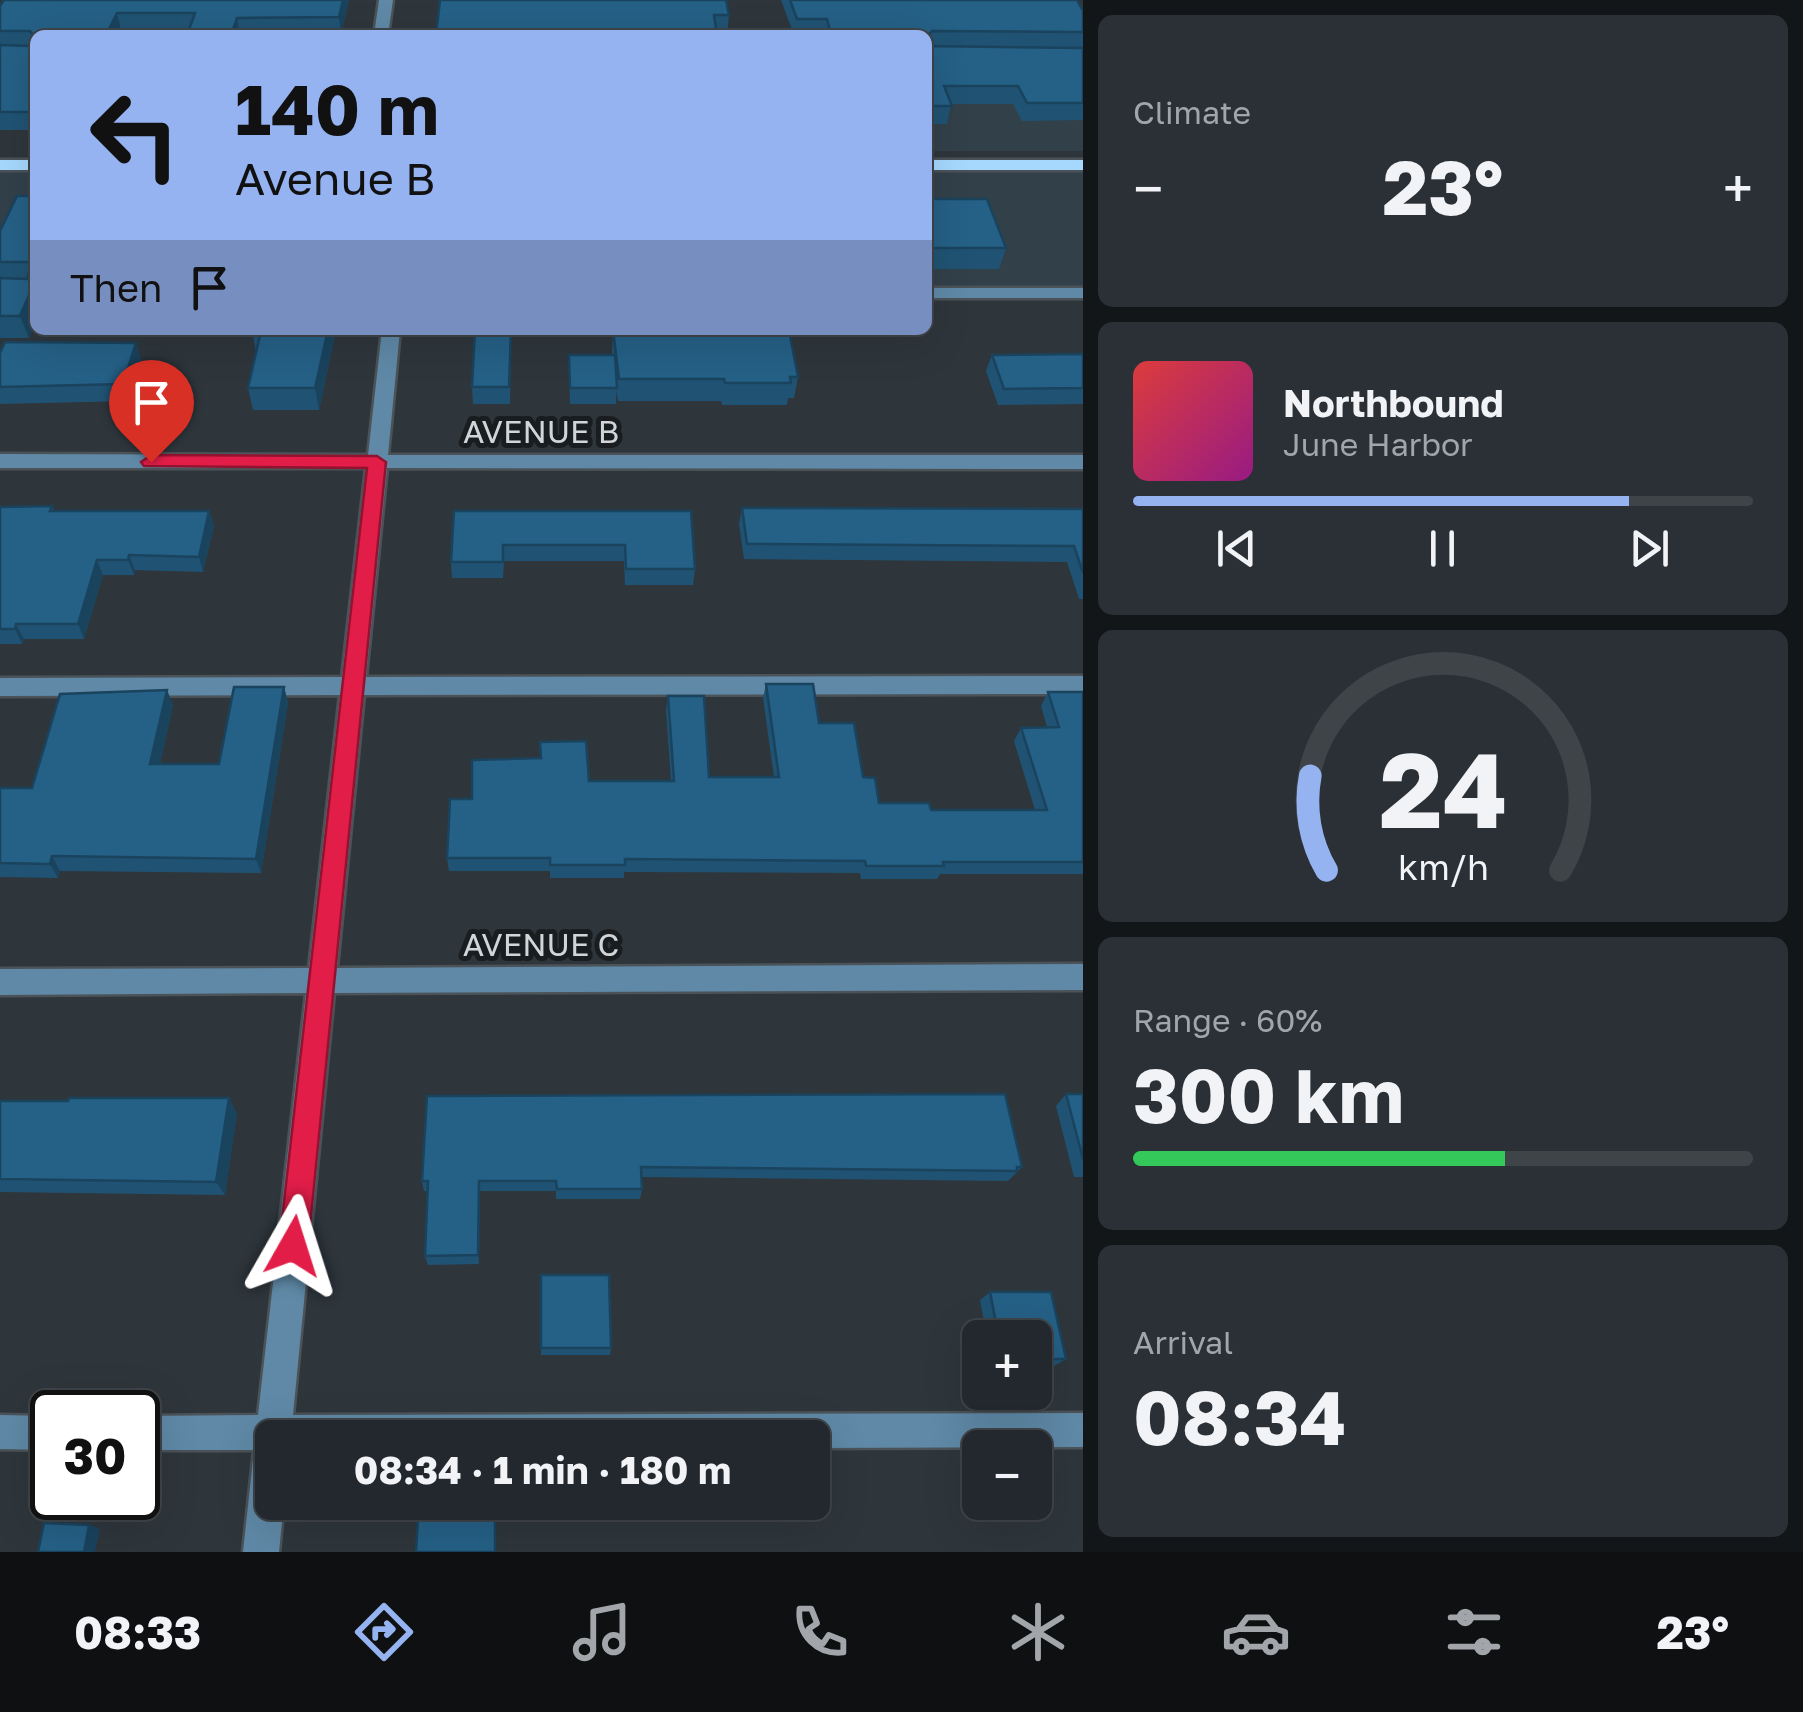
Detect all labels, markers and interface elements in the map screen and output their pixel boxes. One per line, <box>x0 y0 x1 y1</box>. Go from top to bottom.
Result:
text: 140 m <box>235 66 439 150</box>
icon: left <box>70 70 200 200</box>
text: Climate <box>1133 93 1251 131</box>
text: 23° <box>1383 141 1503 232</box>
text: Avenue B <box>235 151 435 205</box>
text: − <box>1133 155 1163 221</box>
text: + <box>1723 155 1753 221</box>
icon: arrive <box>182 260 237 315</box>
text: Then <box>70 265 162 310</box>
pin <box>109 360 194 463</box>
icon: arrive <box>124 375 179 430</box>
text: Northbound <box>1283 380 1504 425</box>
street label: AVENUE B <box>463 412 619 450</box>
text: June Harbor <box>1283 425 1473 463</box>
icon: previous <box>1209 521 1264 576</box>
icon: pause <box>1415 521 1470 576</box>
icon: next <box>1622 521 1677 576</box>
text: 24 <box>1379 726 1507 851</box>
text: km/h <box>1398 845 1488 888</box>
street label: AVENUE C <box>463 925 619 963</box>
text: Range · 60% <box>1133 1001 1322 1039</box>
text: 300 km <box>1133 1049 1404 1140</box>
position arrow <box>241 1194 345 1298</box>
map controls <box>962 1320 1052 1520</box>
button: + <box>962 1320 1052 1410</box>
text: Arrival <box>1133 1323 1233 1361</box>
text: 08:34 <box>1133 1371 1346 1462</box>
speed limit sign: 30 <box>30 1390 160 1520</box>
button: − <box>962 1430 1052 1520</box>
text: 08:34 · 1 min · 180 m <box>354 1447 731 1492</box>
icon: directions <box>349 1597 419 1667</box>
icon: music <box>567 1597 637 1667</box>
icon: phone <box>785 1597 855 1667</box>
icon: climate <box>1003 1597 1073 1667</box>
icon: car <box>1221 1597 1291 1667</box>
icon: filters <box>1439 1597 1509 1667</box>
text: 08:33 <box>74 1605 201 1659</box>
text: 23° <box>1657 1605 1729 1659</box>

